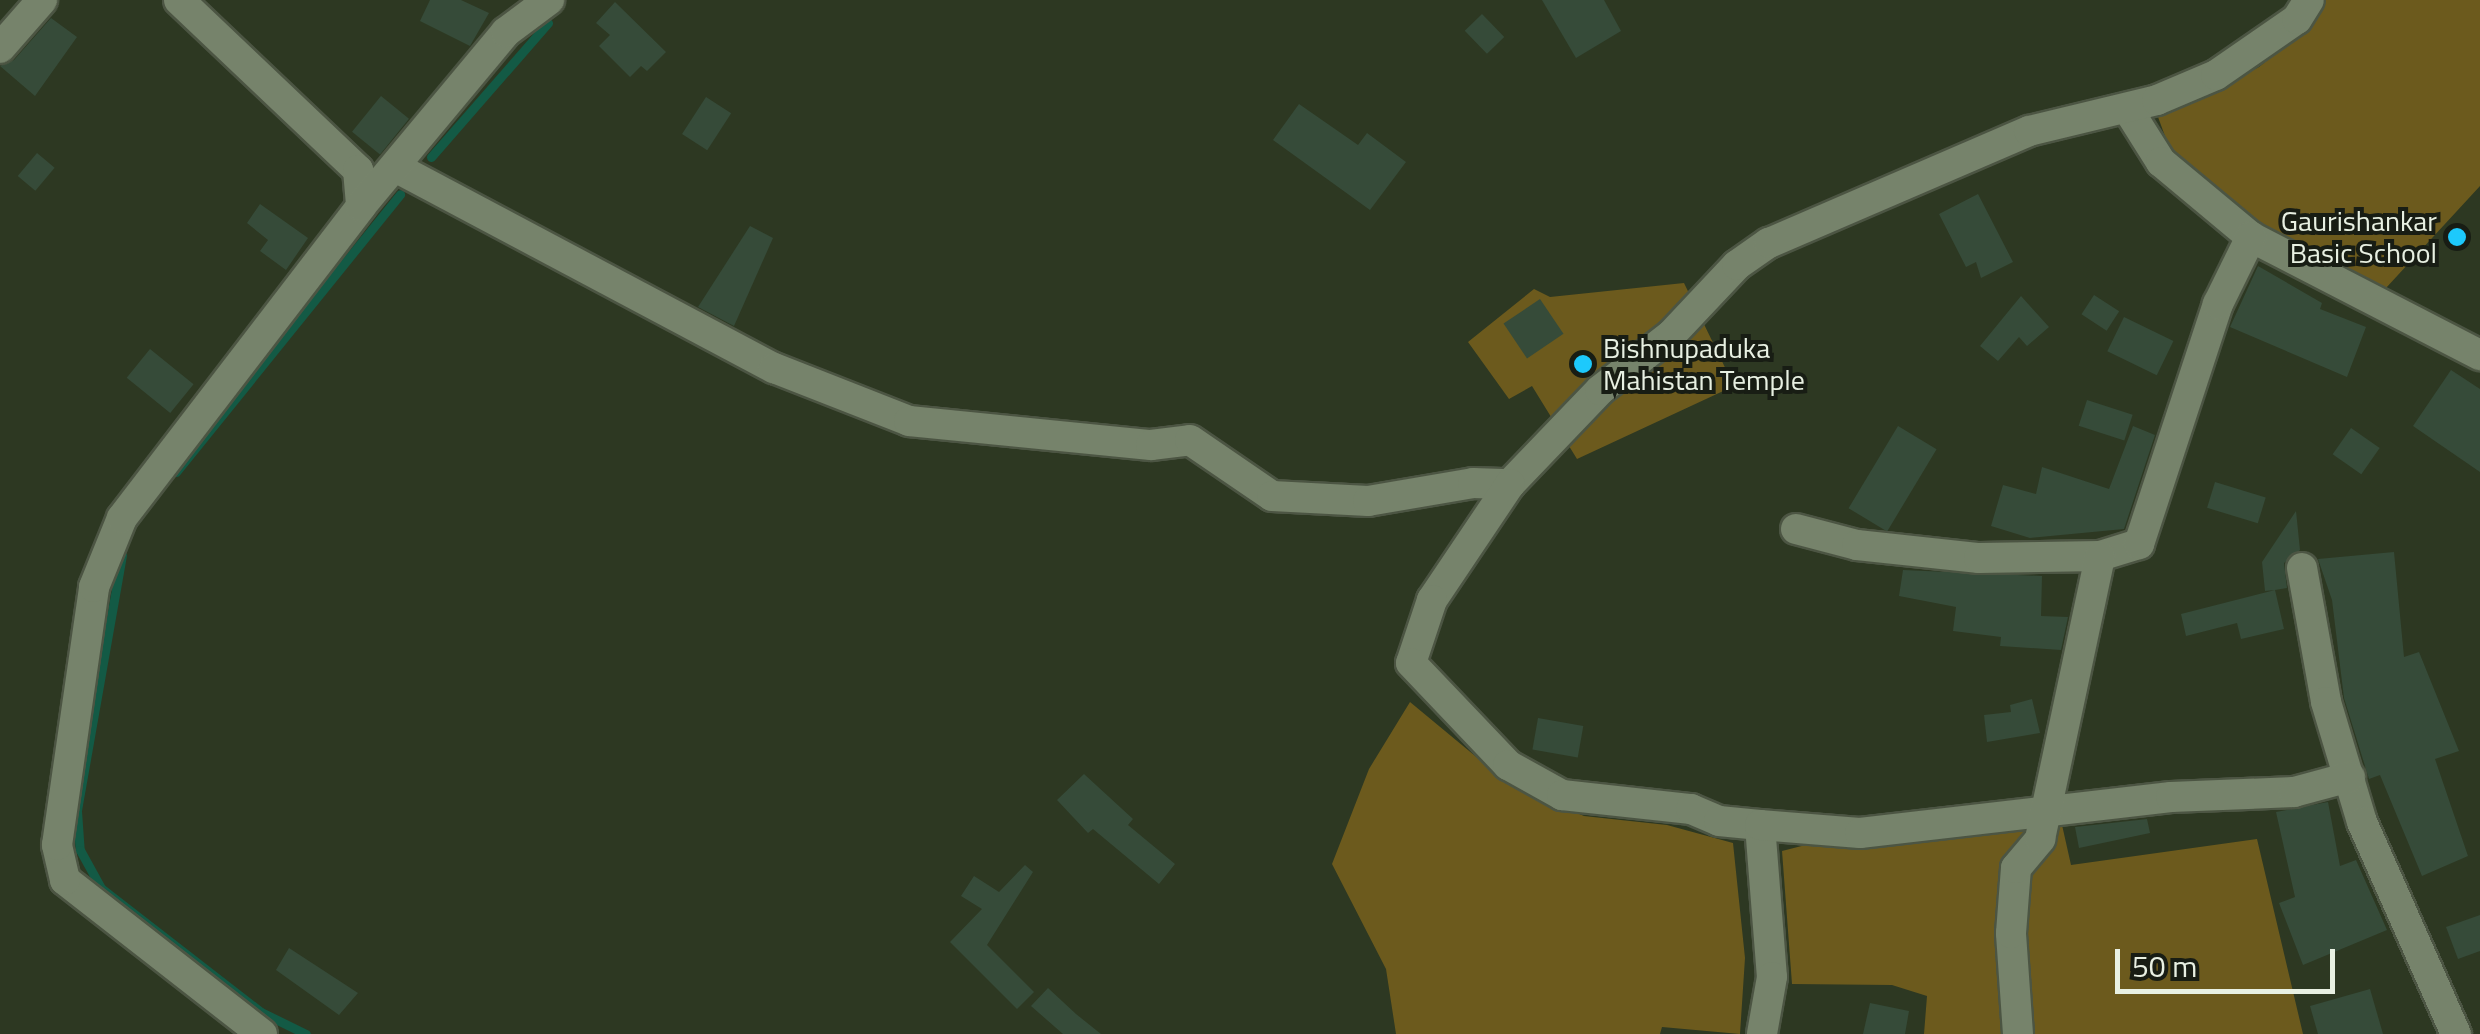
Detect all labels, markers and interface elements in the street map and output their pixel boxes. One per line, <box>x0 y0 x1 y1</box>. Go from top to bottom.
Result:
place label: Gaurishankar Basic School <box>2281 204 2437 270</box>
marker: Gaurishankar Basic School <box>2446 226 2468 248</box>
place label: Bishnupaduka Mahistan Temple <box>1603 331 1805 397</box>
marker: Bishnupaduka Mahistan Temple <box>1572 353 1594 375</box>
scale bar <box>2120 929 2340 991</box>
text: 50 m <box>2132 943 2197 989</box>

